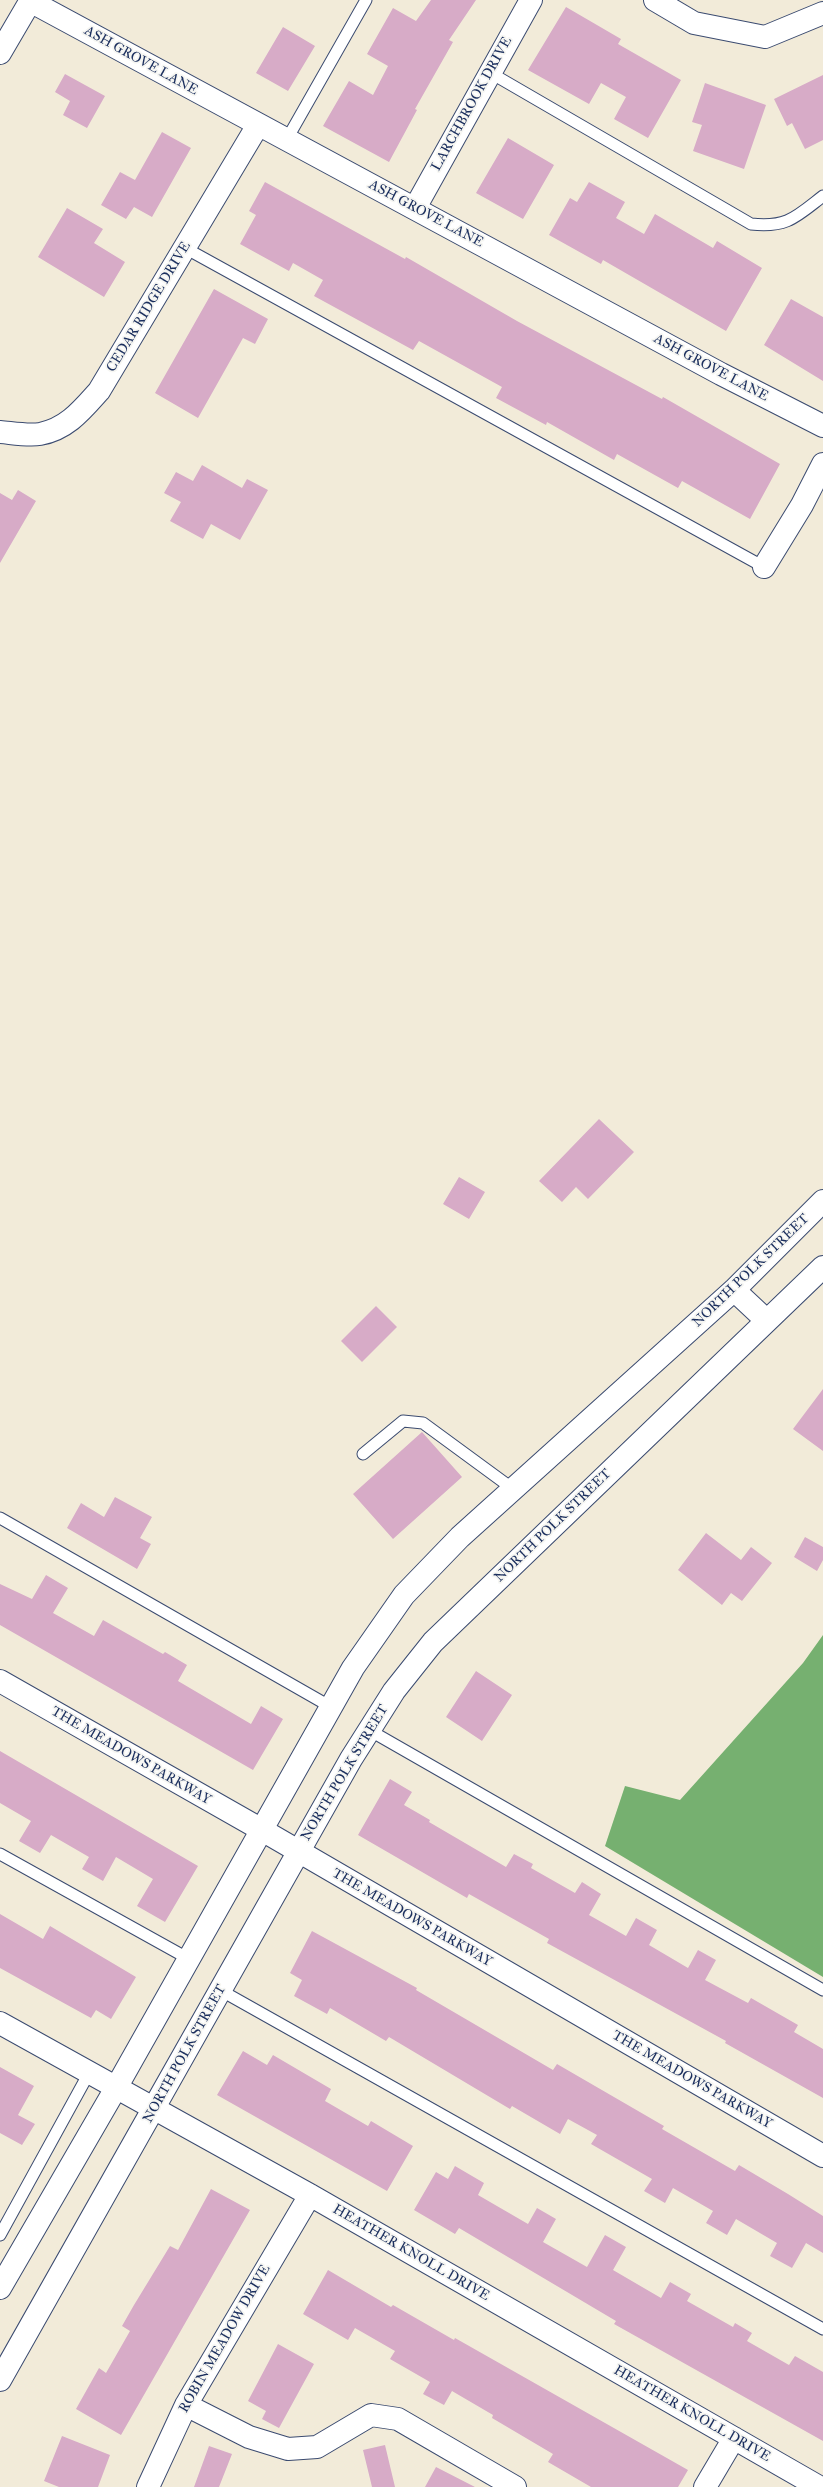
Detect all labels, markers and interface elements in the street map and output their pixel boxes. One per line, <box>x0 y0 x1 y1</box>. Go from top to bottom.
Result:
street label: ASH GROVE LANE <box>81 23 201 99</box>
street label: LARCHBROOK DRIVE <box>428 34 516 174</box>
street label: ASH GROVE LANE <box>366 177 486 251</box>
street label: CEDAR RIDGE DRIVE <box>103 239 195 375</box>
street label: ASH GROVE LANE <box>651 331 771 405</box>
street label: NORTH POLK STREET <box>689 1211 813 1331</box>
street label: NORTH POLK STREET <box>491 1466 615 1586</box>
street label: NORTH POLK STREET <box>298 1702 392 1844</box>
street label: THE MEADOWS PARKWAY <box>48 1703 214 1809</box>
street label: THE MEADOWS PARKWAY <box>329 1865 495 1971</box>
street label: NORTH POLK STREET <box>140 1982 230 2126</box>
street label: THE MEADOWS PARKWAY <box>609 2027 775 2133</box>
street label: HEATHER KNOLL DRIVE <box>330 2201 492 2305</box>
street label: ROBIN MEADOW DRIVE <box>176 2262 274 2416</box>
street label: HEATHER KNOLL DRIVE <box>611 2362 773 2466</box>

